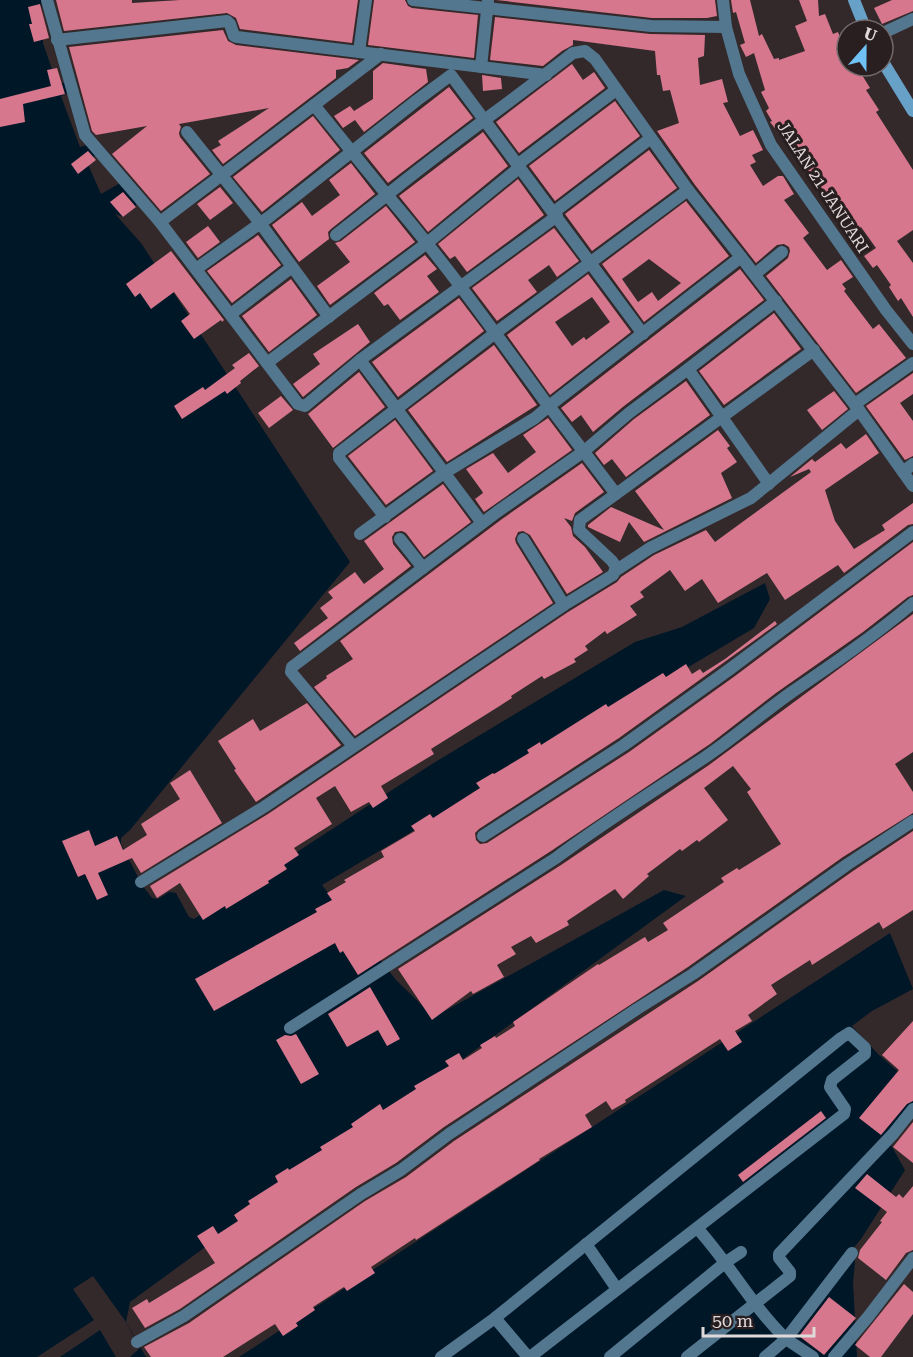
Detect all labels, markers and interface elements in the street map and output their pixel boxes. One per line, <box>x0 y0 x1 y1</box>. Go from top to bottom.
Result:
north arrow <box>835 18 895 78</box>
text: U <box>861 23 879 46</box>
street label: JALAN 21 JANUARI <box>773 118 873 256</box>
scale bar <box>703 1300 814 1338</box>
text: 50 m <box>712 1310 753 1331</box>

